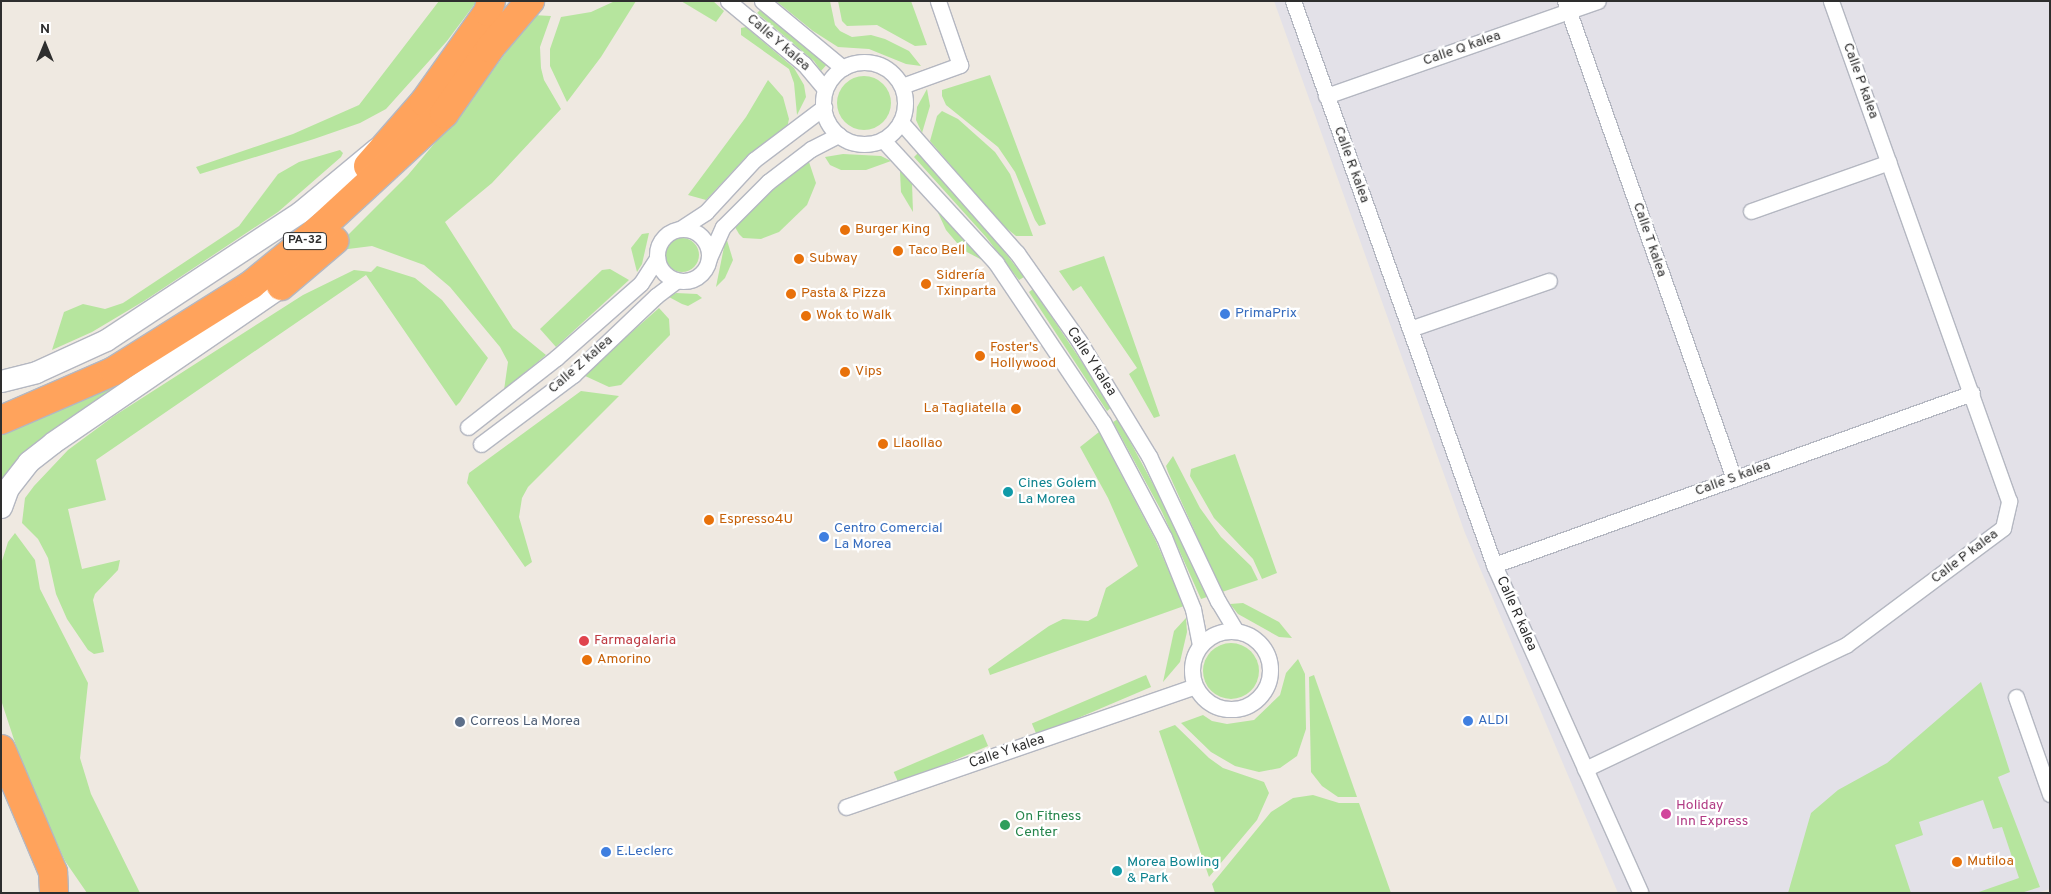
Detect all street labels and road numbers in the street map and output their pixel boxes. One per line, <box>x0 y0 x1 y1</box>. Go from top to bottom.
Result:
street label: Calle Y kalea <box>742 10 814 76</box>
street label: Calle Q kalea <box>1421 28 1503 70</box>
street label: Calle P kalea <box>1838 41 1882 121</box>
street label: Calle R kalea <box>1329 124 1373 206</box>
street label: Calle T kalea <box>1628 200 1670 280</box>
road number: PA-32 <box>282 232 328 250</box>
street label: Calle Y kalea <box>1062 324 1120 400</box>
street label: Calle Z kalea <box>545 332 617 398</box>
street label: Calle S kalea <box>1693 458 1773 500</box>
street label: Calle P kalea <box>1928 526 2002 588</box>
street label: Calle R kalea <box>1492 574 1540 654</box>
street label: Calle Y kalea <box>967 731 1047 773</box>

